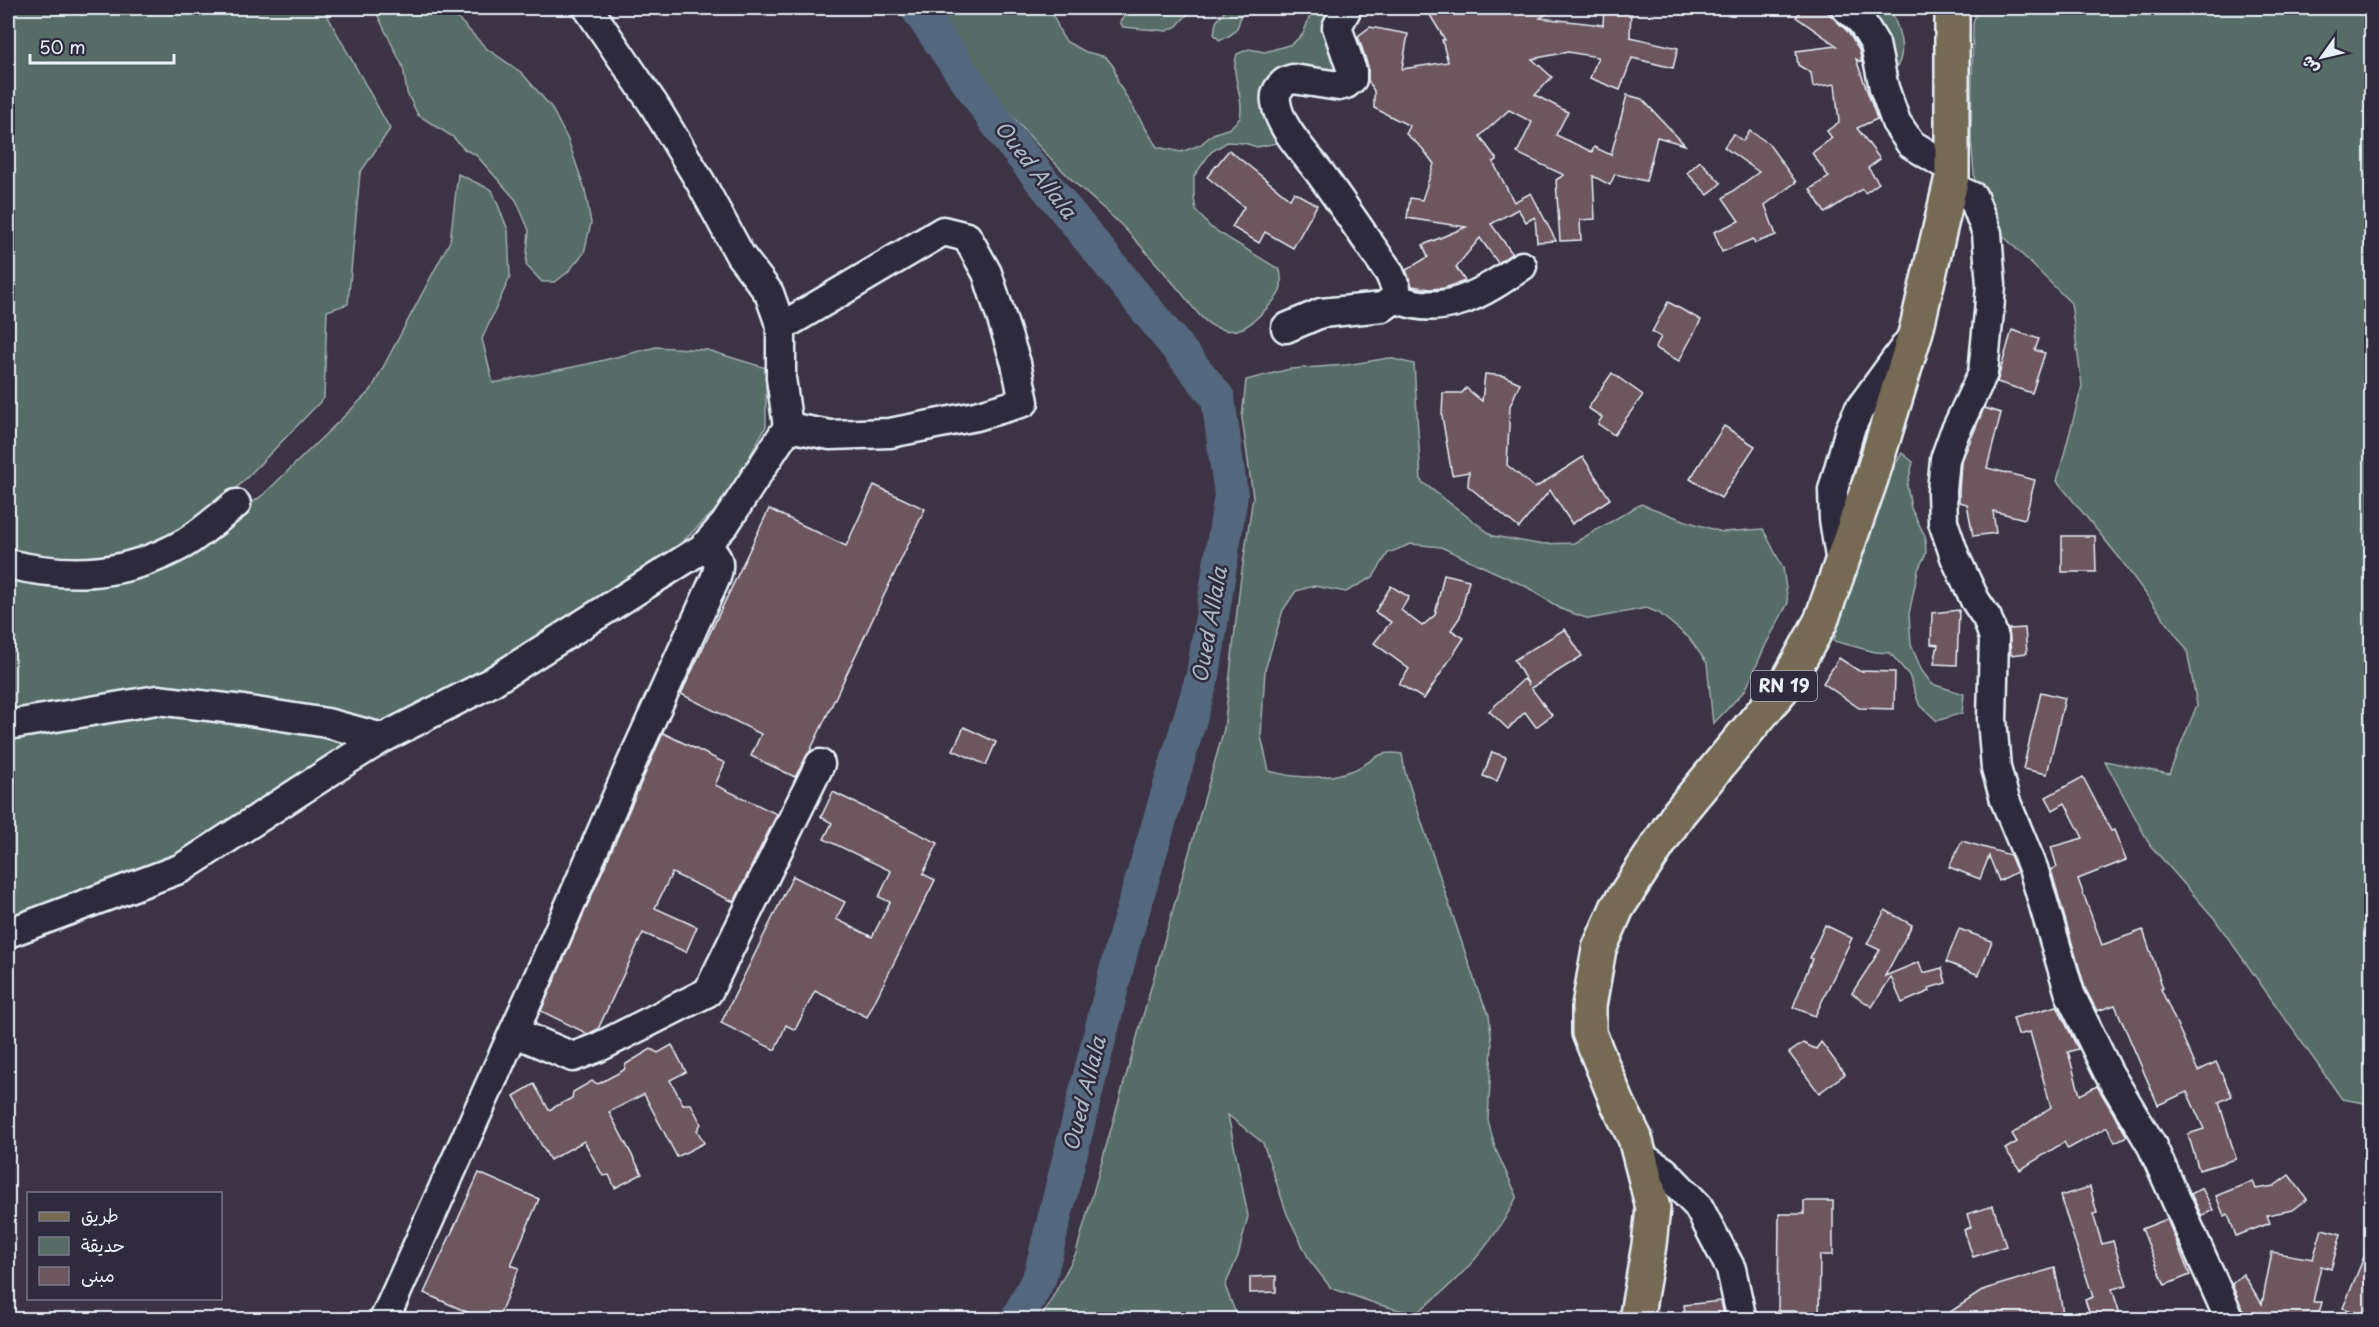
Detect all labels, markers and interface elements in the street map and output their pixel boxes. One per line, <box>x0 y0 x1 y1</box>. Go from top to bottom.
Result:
scale bar <box>30 27 174 65</box>
north arrow <box>2292 27 2352 87</box>
text: 50 m <box>39 33 86 60</box>
text: ش <box>2294 52 2324 80</box>
water label: Oued Allala <box>988 113 1086 225</box>
water label: Oued Allala <box>1182 563 1234 685</box>
road number: RN 19 <box>1751 671 1817 701</box>
water label: Oued Allala <box>1053 1032 1113 1154</box>
legend <box>27 1192 222 1300</box>
text: طريق <box>81 1201 119 1228</box>
text: حديقة <box>81 1231 125 1258</box>
text: مبنى <box>81 1261 115 1288</box>

